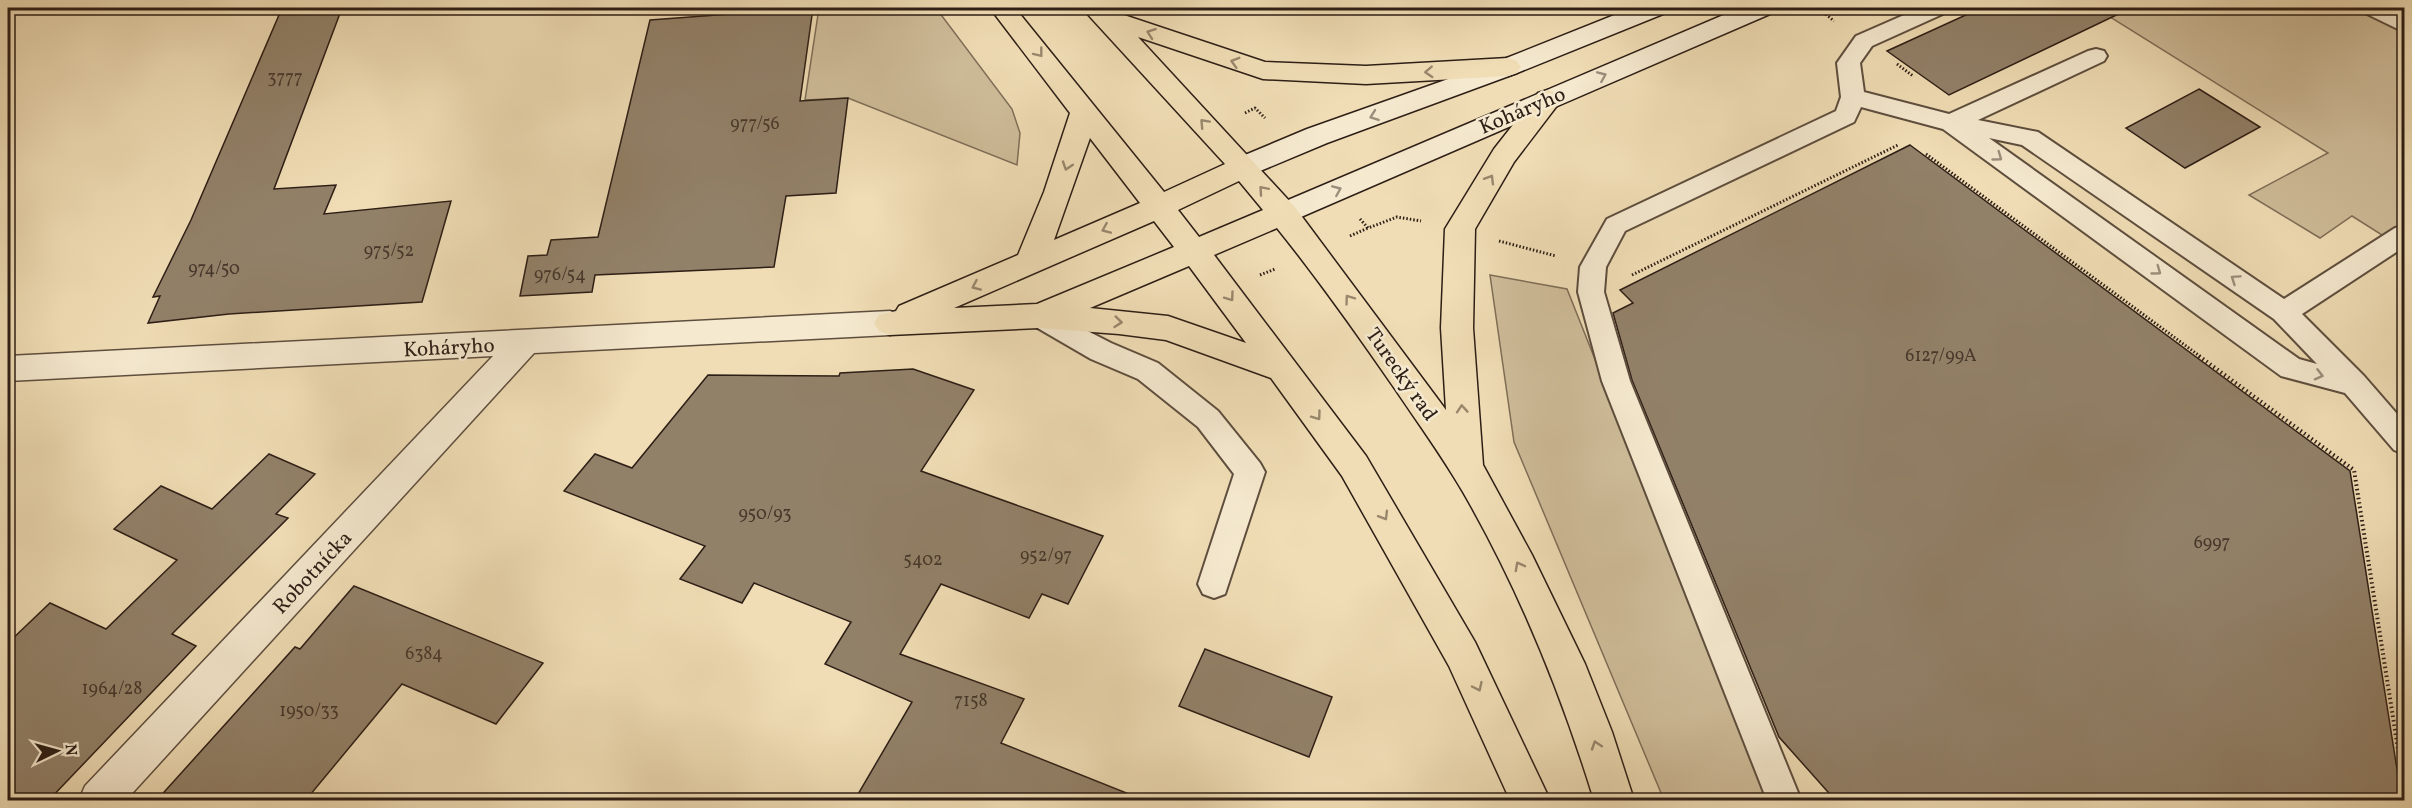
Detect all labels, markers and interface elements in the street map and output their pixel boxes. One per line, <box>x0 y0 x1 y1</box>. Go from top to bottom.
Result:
one-way arrow <box>1146 28 1157 41</box>
one-way arrow <box>1031 46 1042 57</box>
one-way arrow <box>1230 57 1241 69</box>
house number: 3777 <box>267 66 303 91</box>
one-way arrow <box>1424 66 1433 79</box>
one-way arrow <box>1596 71 1607 83</box>
street label: Koháryho <box>1475 80 1570 143</box>
one-way arrow <box>1369 108 1380 121</box>
house number: 977/56 <box>730 112 780 137</box>
one-way arrow <box>1201 119 1212 130</box>
one-way arrow <box>1992 150 2003 161</box>
one-way arrow <box>1061 160 1074 171</box>
one-way arrow <box>1483 175 1494 185</box>
one-way arrow <box>1331 185 1342 197</box>
one-way arrow <box>1259 186 1270 197</box>
one-way arrow <box>1101 222 1112 234</box>
house number: 975/52 <box>364 239 414 264</box>
house number: 974/50 <box>188 257 240 282</box>
house number: 976/54 <box>534 263 586 288</box>
one-way arrow <box>2150 264 2161 275</box>
one-way arrow <box>2231 275 2242 286</box>
one-way arrow <box>972 278 983 290</box>
one-way arrow <box>1223 290 1234 301</box>
one-way arrow <box>1345 294 1356 305</box>
one-way arrow <box>1114 315 1123 328</box>
street label: Turecký rad <box>1358 322 1444 427</box>
street label: Koháryho <box>403 332 495 365</box>
house number: 6127/99A <box>1905 344 1977 369</box>
one-way arrow <box>2314 368 2324 380</box>
one-way arrow <box>1456 404 1469 413</box>
one-way arrow <box>1310 410 1321 421</box>
house number: 950/93 <box>738 502 792 527</box>
one-way arrow <box>1377 510 1389 520</box>
street label: Robotnícka <box>267 525 359 621</box>
house number: 6997 <box>2194 531 2230 556</box>
house number: 952/97 <box>1020 544 1072 569</box>
house number: 5402 <box>903 548 943 573</box>
one-way arrow <box>1515 561 1526 572</box>
house number: 6384 <box>405 642 443 667</box>
house number: 1964/28 <box>82 677 142 702</box>
one-way arrow <box>1470 681 1482 692</box>
house number: 7158 <box>954 689 988 714</box>
house number: 1950/33 <box>279 699 339 724</box>
north arrow <box>27 721 87 781</box>
one-way arrow <box>1591 740 1604 751</box>
text: N <box>58 743 81 757</box>

